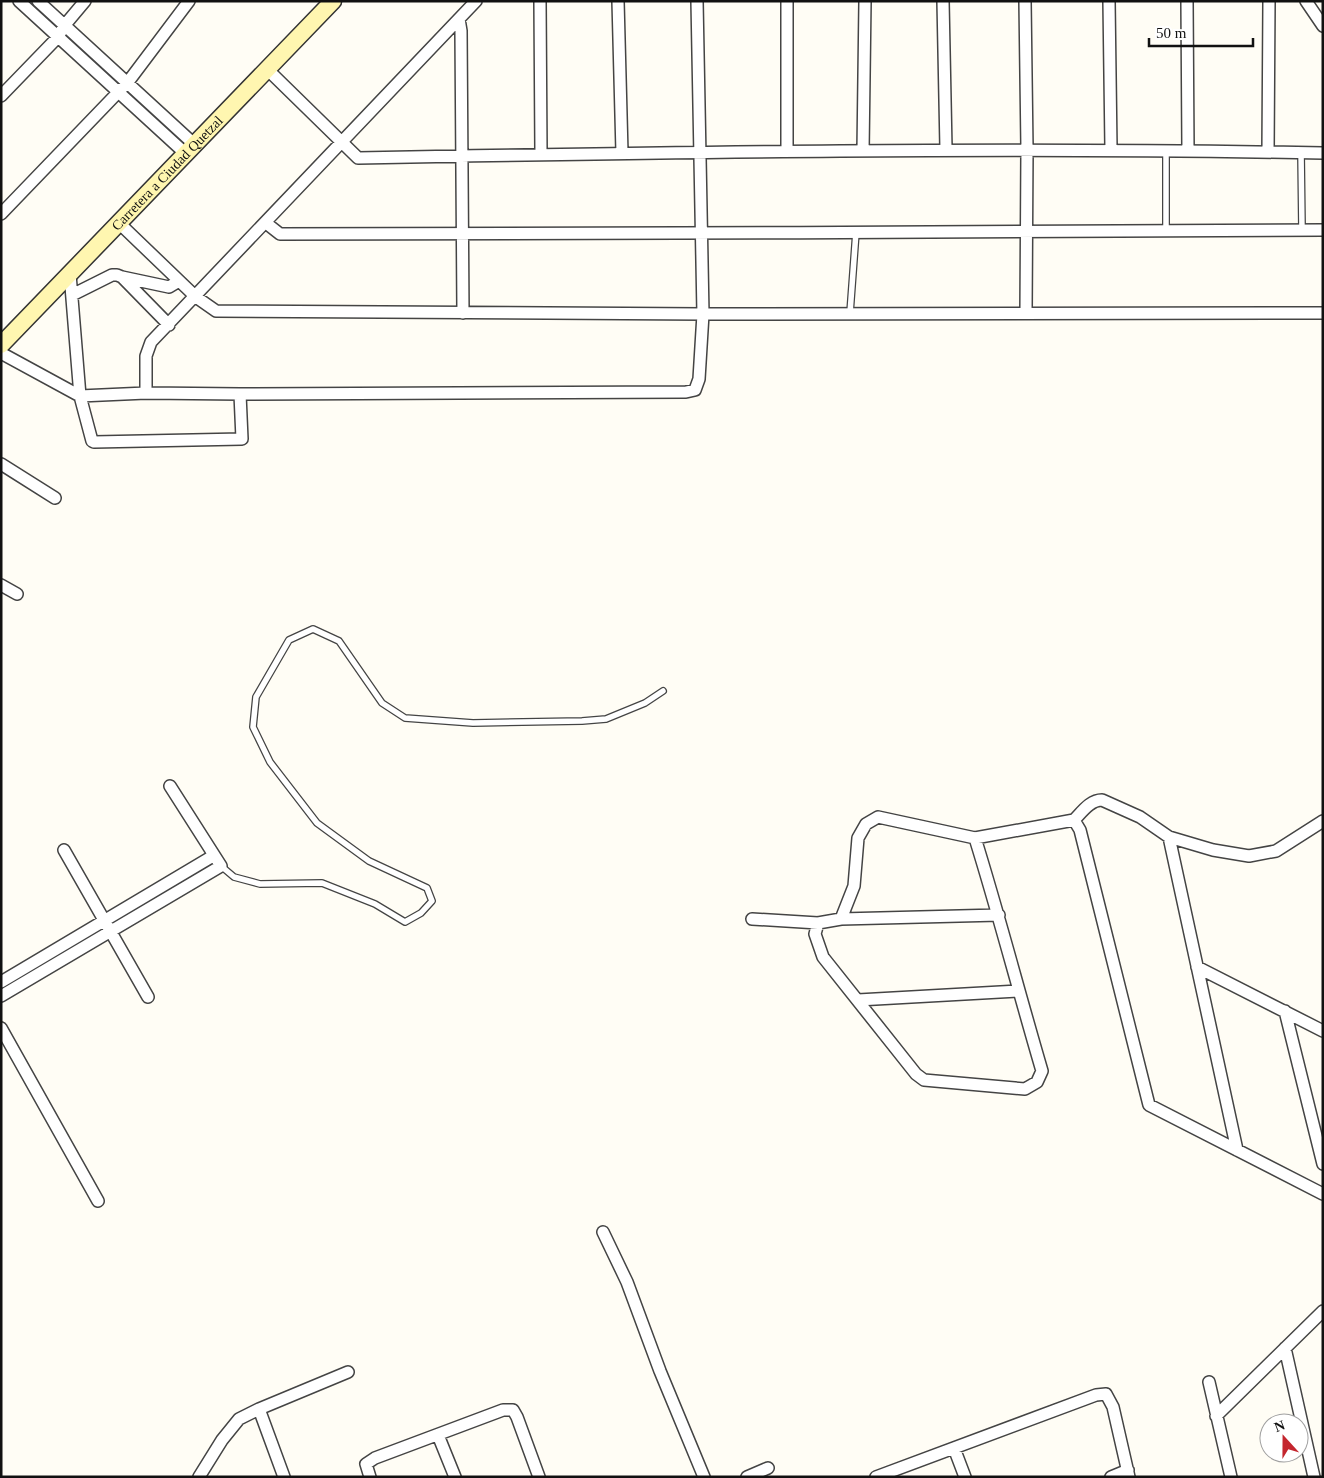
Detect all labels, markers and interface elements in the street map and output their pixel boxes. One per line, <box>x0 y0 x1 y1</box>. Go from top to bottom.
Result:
scale bar <box>1149 15 1253 47</box>
text: 50 m <box>1156 25 1187 41</box>
street label: Carretera a Ciudad Quetzal <box>109 113 226 234</box>
north arrow <box>1259 1413 1309 1463</box>
text: N <box>1272 1418 1287 1435</box>

